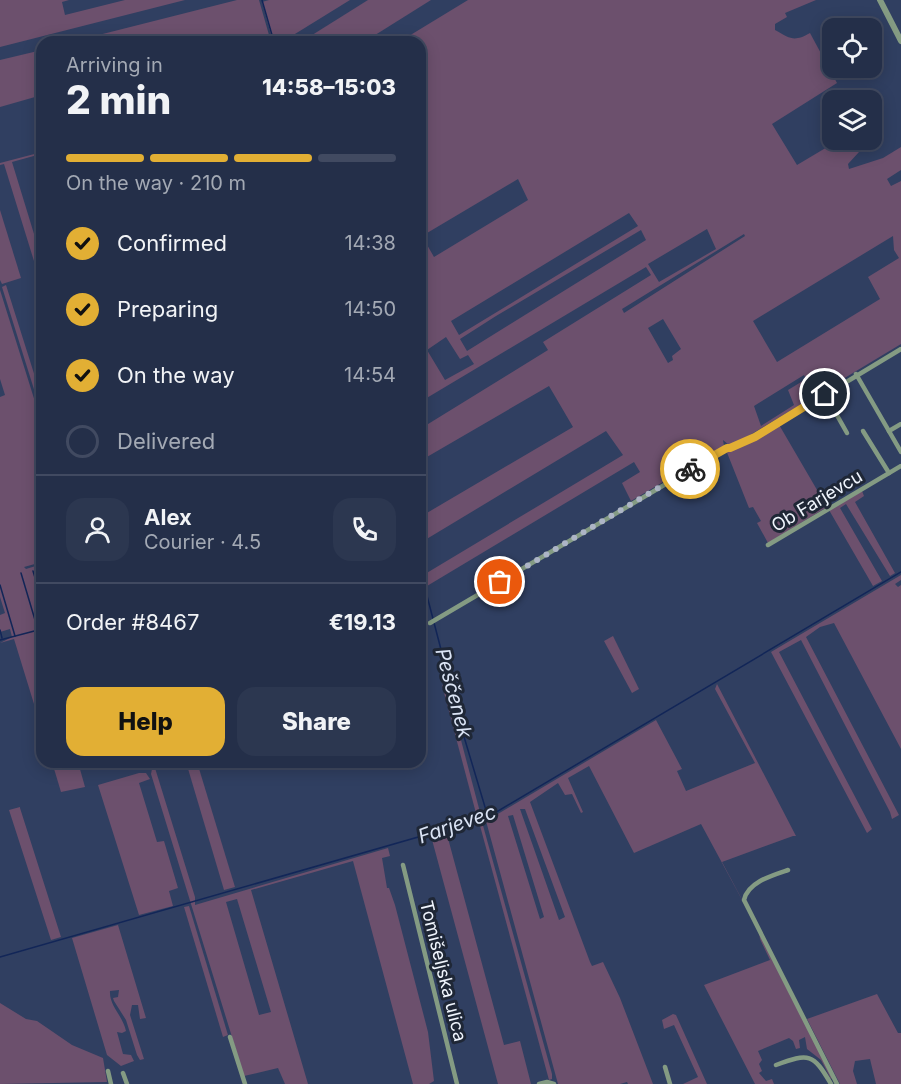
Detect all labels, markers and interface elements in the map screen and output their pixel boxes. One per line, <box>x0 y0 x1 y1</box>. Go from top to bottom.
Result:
map controls <box>822 18 882 150</box>
button: locate <box>822 18 882 78</box>
text: Arriving in <box>66 53 163 77</box>
text: 14:58–15:03 <box>262 74 396 100</box>
text: 2 min <box>66 76 171 123</box>
button: layers <box>822 90 882 150</box>
text: On the way · 210 m <box>66 171 246 195</box>
icon: check <box>66 227 99 260</box>
text: Confirmed <box>117 230 227 256</box>
text: 14:38 <box>344 231 396 255</box>
icon: check <box>66 293 99 326</box>
text: Preparing <box>117 296 218 322</box>
text: 14:50 <box>344 297 396 321</box>
icon: check <box>66 359 99 392</box>
text: On the way <box>117 362 235 388</box>
text: 14:54 <box>344 363 396 387</box>
pin <box>799 368 850 419</box>
icon: home <box>808 377 841 410</box>
text: Delivered <box>117 428 215 454</box>
courier <box>660 439 720 499</box>
icon: bike <box>674 453 707 486</box>
street label: Ob Farjevcu <box>767 465 866 536</box>
button: person <box>66 498 129 561</box>
button: phone <box>333 498 396 561</box>
text: Alex <box>144 504 192 530</box>
text: Courier · 4.5 <box>144 530 261 554</box>
pin <box>474 556 525 607</box>
icon: bag <box>483 565 516 598</box>
text: Order #8467 <box>66 609 199 635</box>
text: €19.13 <box>329 609 396 635</box>
water label: Peščenek <box>431 645 478 742</box>
button: Help <box>66 687 225 756</box>
button: Share <box>237 687 396 756</box>
water label: Farjevec <box>415 799 499 849</box>
street label: Tomišeljska ulica <box>416 898 471 1043</box>

